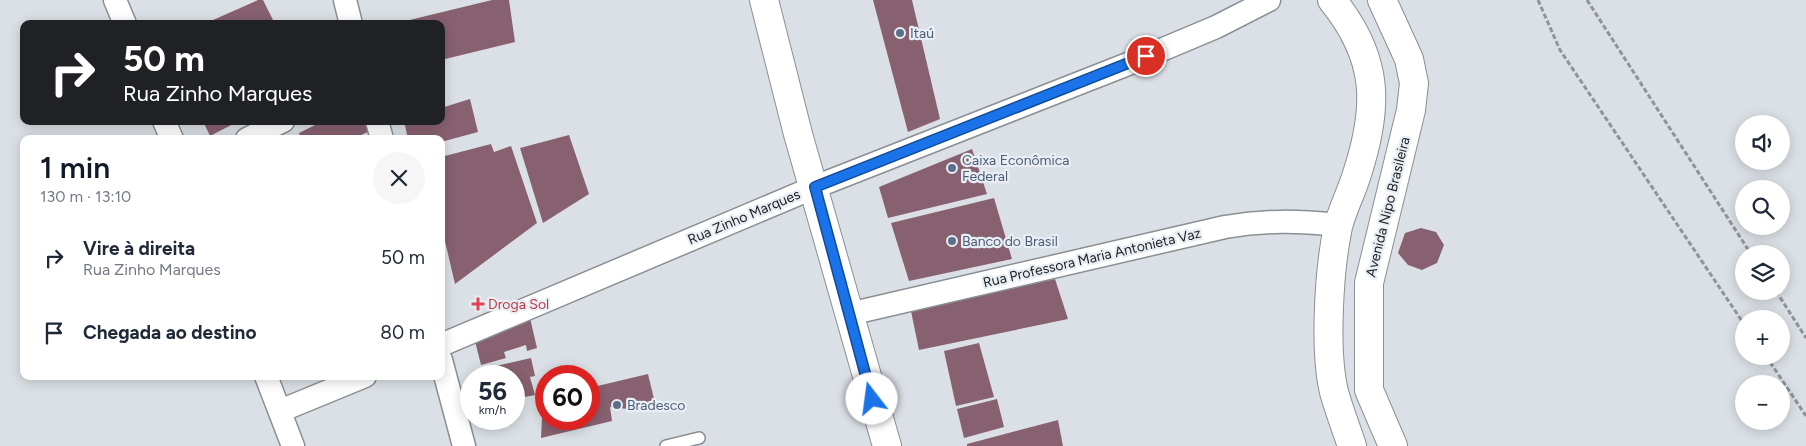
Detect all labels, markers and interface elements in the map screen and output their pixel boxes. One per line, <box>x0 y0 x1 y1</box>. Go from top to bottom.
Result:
place label: Itaú <box>910 25 934 42</box>
marker: Itaú <box>894 27 906 39</box>
pin <box>1125 35 1167 77</box>
text: 50 m <box>123 38 205 80</box>
icon: right <box>40 40 105 105</box>
icon: arrive <box>1132 42 1160 70</box>
text: Rua Zinho Marques <box>123 80 312 107</box>
map controls <box>1735 115 1790 430</box>
button: sound <box>1735 115 1790 170</box>
street label: Avenida Nipo Brasileira <box>1362 135 1414 279</box>
text: 1 min <box>40 149 110 186</box>
button: close <box>373 152 425 204</box>
place label: Caixa Econômica Federal <box>962 152 1069 185</box>
marker: Caixa Econômica Federal <box>946 162 958 174</box>
button: search <box>1735 180 1790 235</box>
street label: Rua Zinho Marques <box>685 186 803 248</box>
text: 130 m · 13:10 <box>40 187 131 206</box>
street label: Rua Professora Maria Antonieta Vaz <box>981 225 1203 291</box>
place label: Banco do Brasil <box>962 233 1058 250</box>
marker: Banco do Brasil <box>946 235 958 247</box>
text: Vire à direita <box>83 237 195 260</box>
icon: right <box>40 244 68 272</box>
button: layers <box>1735 245 1790 300</box>
text: 50 m <box>381 246 425 269</box>
text: Rua Zinho Marques <box>83 260 221 279</box>
place label: Droga Sol <box>488 296 549 313</box>
marker: Droga Sol <box>472 298 484 310</box>
button: + <box>1735 310 1790 365</box>
icon: arrive <box>40 319 68 347</box>
text: Chegada ao destino <box>83 321 256 344</box>
text: 80 m <box>380 321 425 344</box>
speed limit sign: 60 <box>535 365 600 430</box>
position arrow <box>845 372 897 424</box>
button: − <box>1735 375 1790 430</box>
text: 56 <box>478 376 507 406</box>
place label: Bradesco <box>627 397 686 414</box>
marker: Bradesco <box>611 399 623 411</box>
text: km/h <box>479 403 506 417</box>

